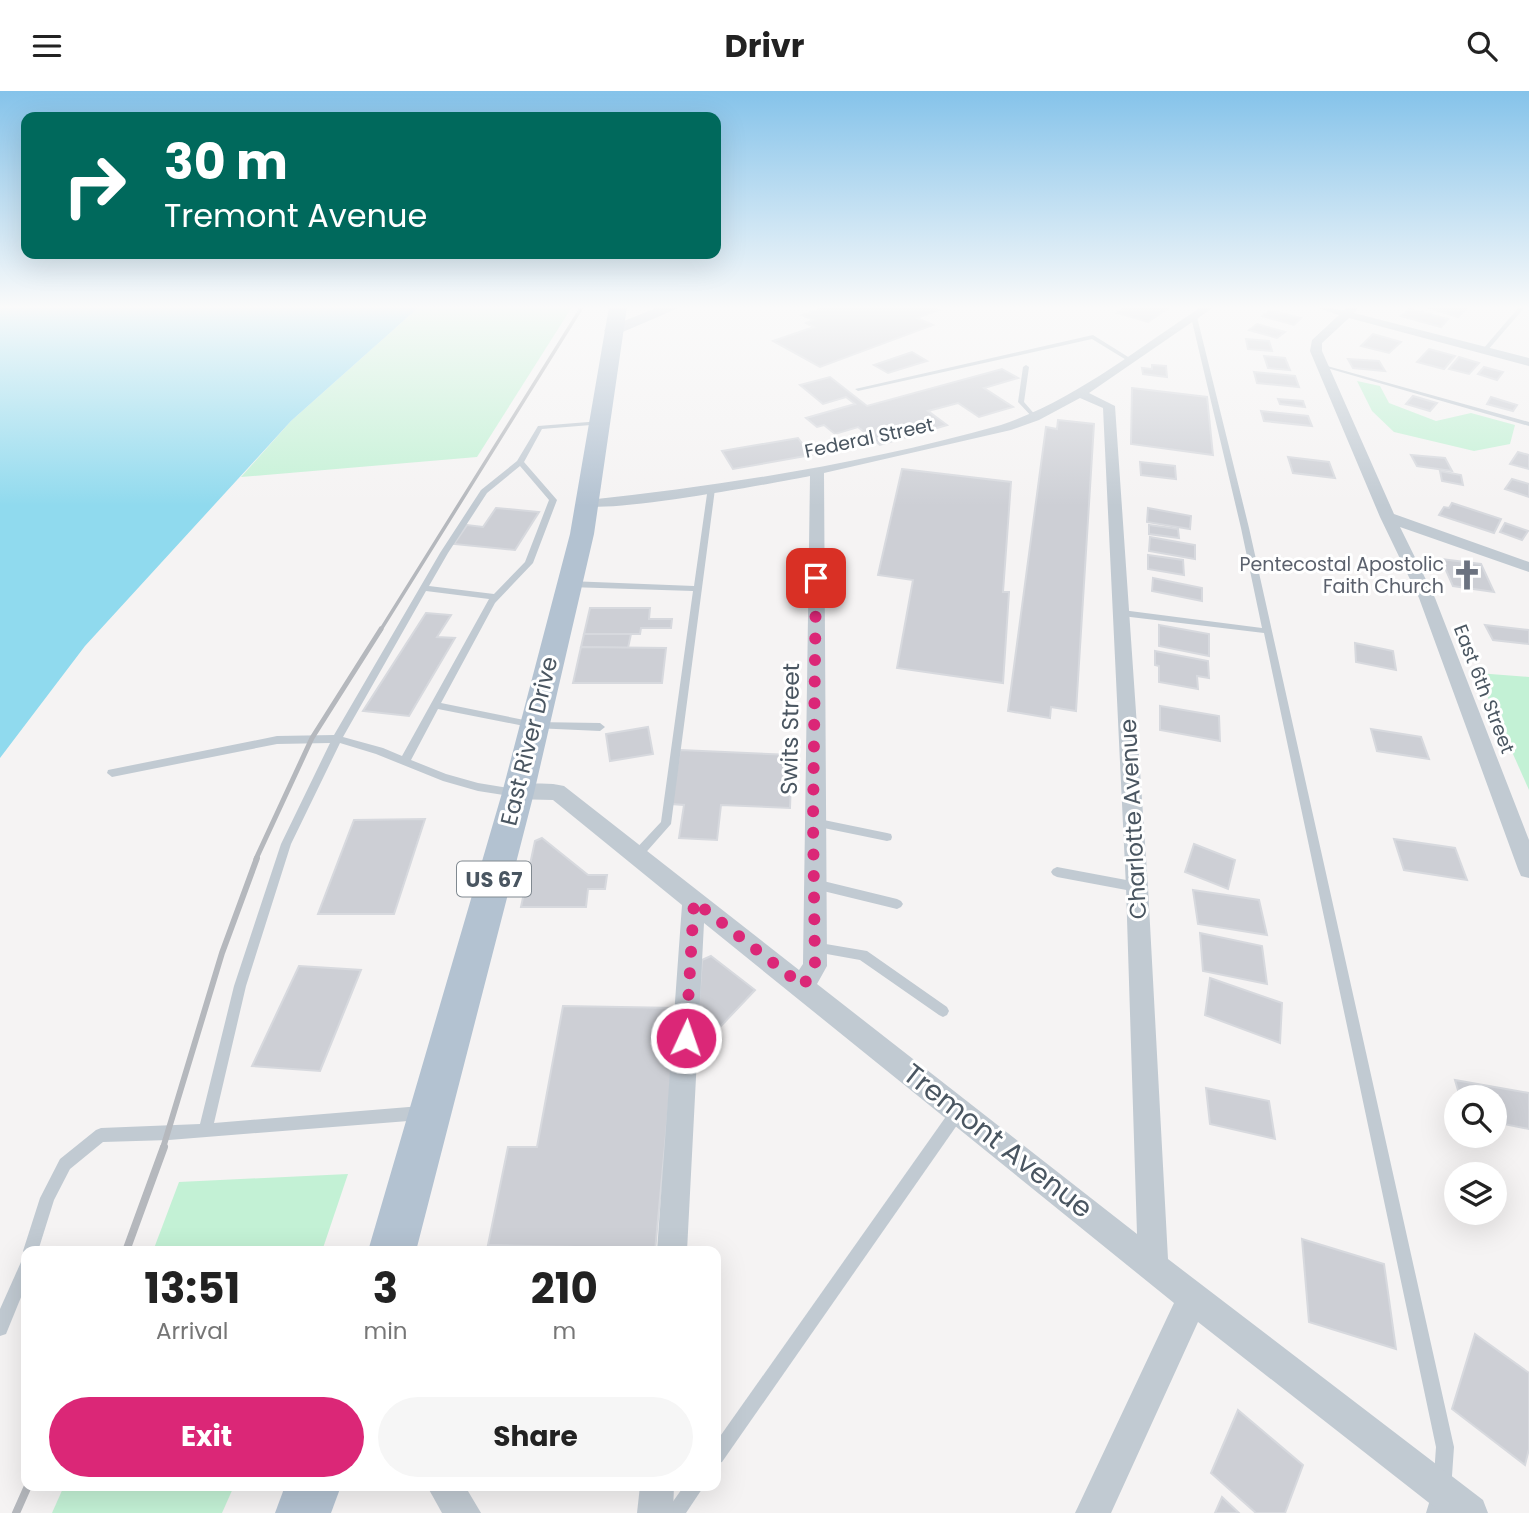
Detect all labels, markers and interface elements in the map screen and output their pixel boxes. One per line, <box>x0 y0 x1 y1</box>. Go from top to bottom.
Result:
text: Drivr <box>724 23 805 68</box>
icon: menu <box>28 27 66 65</box>
icon: search <box>1463 27 1501 65</box>
text: 30 m <box>164 128 288 196</box>
icon: right <box>49 140 140 231</box>
text: Tremont Avenue <box>164 193 427 238</box>
street label: Federal Street <box>802 411 936 465</box>
pin <box>786 548 846 608</box>
place label: Pentecostal Apostolic Faith Church <box>1240 551 1444 600</box>
church icon: Pentecostal Apostolic Faith Church <box>1450 558 1484 592</box>
icon: arrive <box>797 559 835 597</box>
street label: East 6th Street <box>1447 621 1521 758</box>
street label: East River Drive <box>493 653 565 829</box>
street label: Swits Street <box>773 663 807 795</box>
street label: Charlotte Avenue <box>1112 718 1154 920</box>
road number: US 67 <box>457 861 531 897</box>
position arrow <box>649 1001 723 1075</box>
street label: Tremont Avenue <box>895 1055 1101 1227</box>
map controls <box>1444 1085 1507 1225</box>
button: search <box>1444 1085 1507 1148</box>
button: layers <box>1444 1162 1507 1225</box>
text: 13:51 <box>144 1259 240 1318</box>
text: 3 <box>373 1259 398 1318</box>
text: 210 <box>531 1259 598 1318</box>
text: Arrival <box>156 1315 228 1347</box>
text: min <box>363 1315 408 1347</box>
text: m <box>552 1315 576 1347</box>
button: Exit <box>49 1397 364 1477</box>
button: Share <box>378 1397 693 1477</box>

